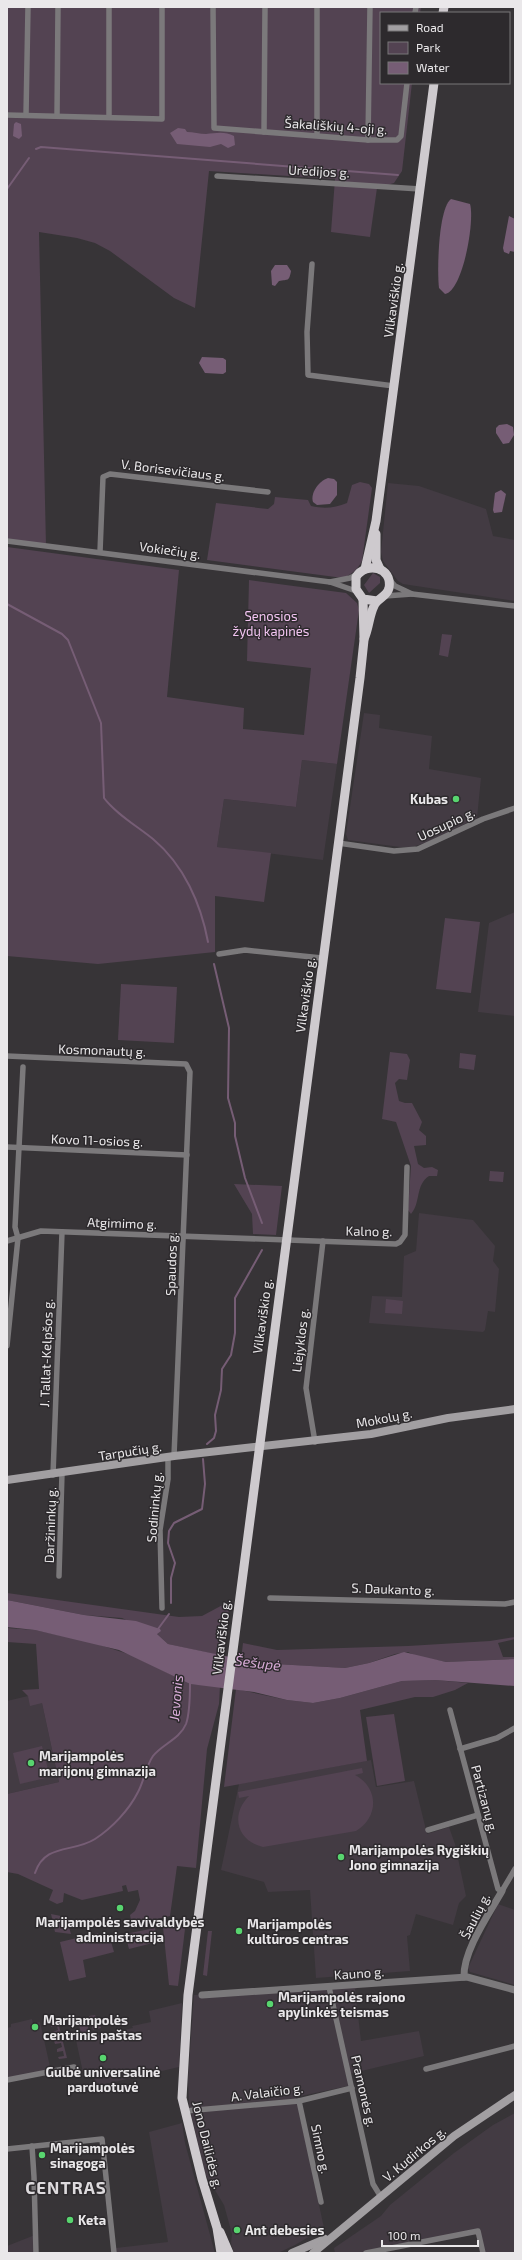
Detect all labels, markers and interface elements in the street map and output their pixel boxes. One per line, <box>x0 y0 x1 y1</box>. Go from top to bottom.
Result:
legend <box>380 12 510 84</box>
text: Road <box>416 20 444 34</box>
text: Park <box>416 40 441 54</box>
text: Water <box>416 60 450 74</box>
street label: Šakališkių 4-oji g. <box>284 114 388 138</box>
street label: Urėdijos g. <box>288 161 350 181</box>
street label: Vilkaviškio g. <box>380 261 406 339</box>
street label: V. Borisevičiaus g. <box>120 456 226 484</box>
street label: Vokiečių g. <box>138 538 202 562</box>
park label: Senosios žydų kapinės <box>233 608 309 639</box>
place label: Kubas <box>410 791 448 807</box>
marker: Kubas <box>451 794 461 804</box>
street label: Uosupio g. <box>415 804 477 844</box>
street label: Vilkaviškio g. <box>292 956 318 1034</box>
street label: Kosmonautų g. <box>58 1040 146 1060</box>
street label: Kovo 11-osios g. <box>51 1130 143 1150</box>
street label: Atgimimo g. <box>87 1214 157 1232</box>
street label: Kalno g. <box>345 1223 393 1239</box>
street label: Spaudos g. <box>162 1232 180 1296</box>
street label: Vilkaviškio g. <box>249 1277 275 1355</box>
street label: J. Tallat-Kelpšos g. <box>36 1298 56 1408</box>
street label: Liejyklos g. <box>288 1307 312 1373</box>
street label: Mokolų g. <box>354 1405 414 1431</box>
street label: Tarpučių g. <box>97 1438 163 1464</box>
street label: Sodininkų g. <box>143 1471 165 1543</box>
street label: Daržininkų g. <box>41 1487 59 1563</box>
street label: S. Daukanto g. <box>351 1580 435 1598</box>
street label: Vilkaviškio g. <box>208 1598 234 1676</box>
water label: Šešupė <box>234 1651 282 1674</box>
water label: Jevonis <box>165 1674 186 1723</box>
place label: Marijampolės marijonų gimnazija <box>39 1748 156 1779</box>
marker: Marijampolės marijonų gimnazija <box>26 1758 36 1768</box>
street label: Partizanų g. <box>468 1763 502 1835</box>
place label: Marijampolės Rygiškių Jono gimnazija <box>349 1842 489 1873</box>
marker: Marijampolės Rygiškių Jono gimnazija <box>336 1852 346 1862</box>
street label: Šaulių g. <box>457 1890 493 1942</box>
marker: Marijampolės savivaldybės administracija <box>115 1903 125 1913</box>
place label: Marijampolės savivaldybės administracija <box>36 1914 205 1945</box>
place label: Marijampolės kultūros centras <box>247 1916 349 1947</box>
marker: Marijampolės kultūros centras <box>234 1926 244 1936</box>
street label: Kauno g. <box>333 1963 385 1983</box>
place label: Marijampolės rajono apylinkės teismas <box>278 1989 406 2020</box>
marker: Marijampolės rajono apylinkės teismas <box>265 1999 275 2009</box>
place label: Marijampolės centrinis paštas <box>43 2012 142 2043</box>
marker: Marijampolės centrinis paštas <box>30 2022 40 2032</box>
marker: Gulbė universalinė parduotuvė <box>98 2053 108 2063</box>
street label: Pramonės g. <box>348 2054 380 2128</box>
place label: Gulbė universalinė parduotuvė <box>46 2064 160 2095</box>
street label: A. Valaičio g. <box>230 2080 304 2104</box>
street label: Jono Dailidės g. <box>189 2099 227 2191</box>
street label: Simno g. <box>308 2123 334 2175</box>
street label: V. Kudirkos g. <box>379 2123 449 2185</box>
place label: Marijampolės sinagoga <box>50 2140 135 2171</box>
marker: Marijampolės sinagoga <box>37 2150 47 2160</box>
district label: CENTRAS <box>25 2177 107 2197</box>
place label: Keta <box>78 2212 106 2228</box>
marker: Keta <box>65 2215 75 2225</box>
place label: Ant debesies <box>245 2222 324 2238</box>
scale bar <box>382 2222 478 2248</box>
marker: Ant debesies <box>232 2225 242 2235</box>
text: 100 m <box>388 2228 420 2242</box>

